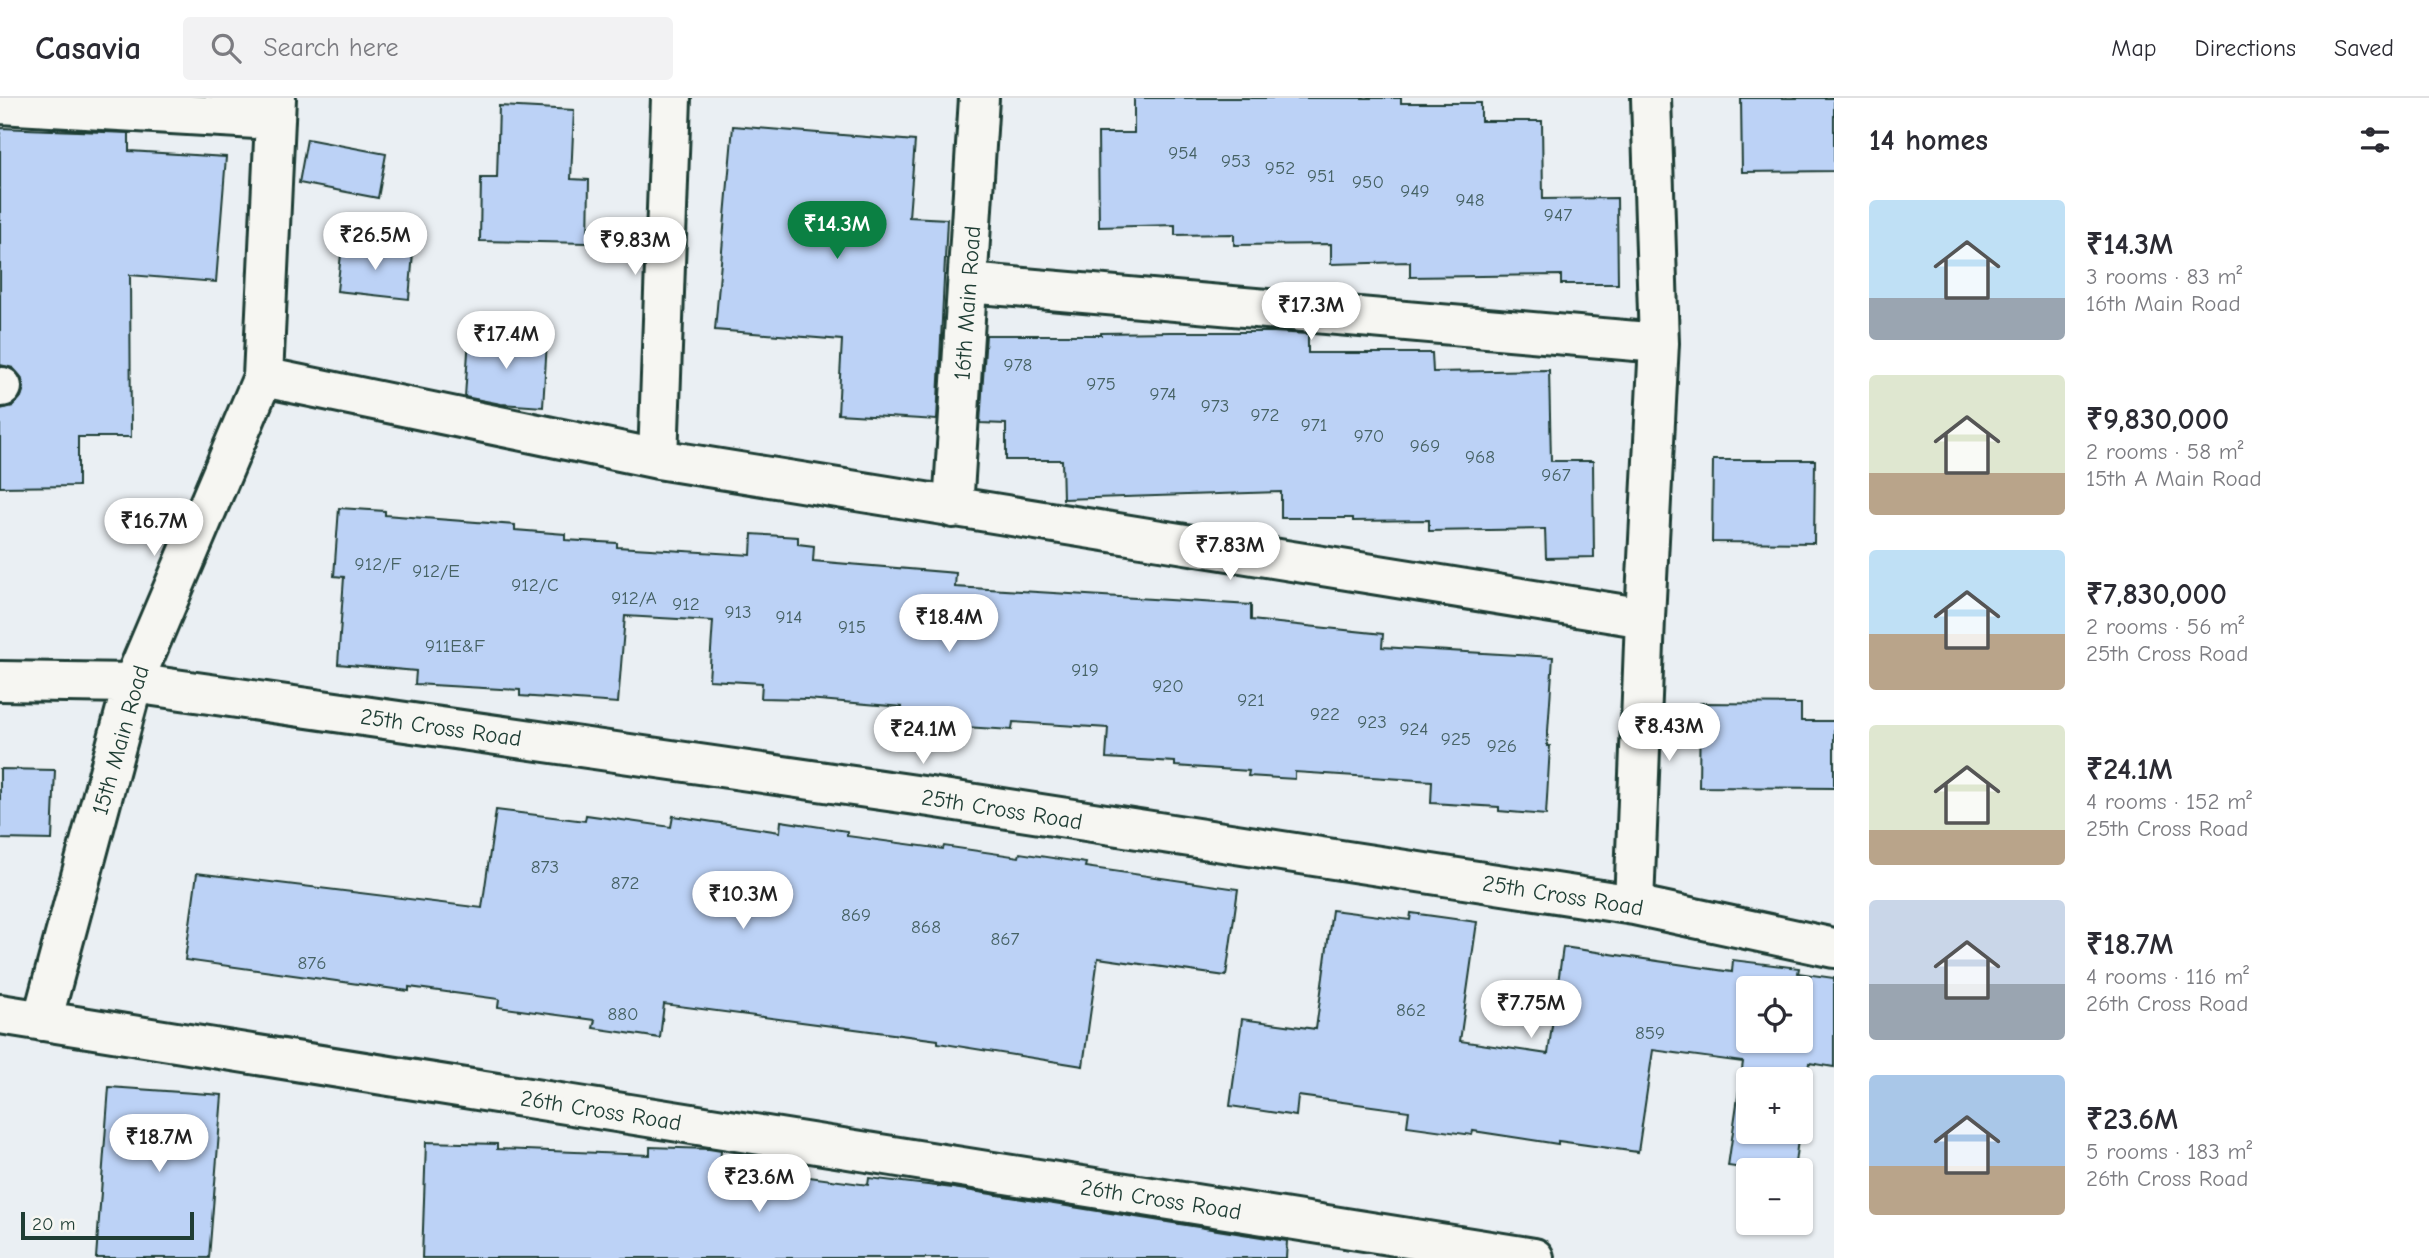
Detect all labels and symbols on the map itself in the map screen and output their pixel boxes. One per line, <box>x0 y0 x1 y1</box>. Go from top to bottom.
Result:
house number: 954 <box>1168 142 1198 164</box>
house number: 953 <box>1221 150 1251 172</box>
house number: 952 <box>1265 157 1295 179</box>
house number: 951 <box>1307 165 1335 187</box>
house number: 950 <box>1352 171 1384 193</box>
house number: 949 <box>1400 180 1430 202</box>
house number: 948 <box>1455 189 1485 211</box>
pin: ₹14.3M <box>780 202 894 261</box>
house number: 947 <box>1544 204 1572 226</box>
pin: ₹26.5M <box>318 212 432 272</box>
pin: ₹9.83M <box>578 218 692 277</box>
street label: 16th Main Road <box>949 225 986 381</box>
pin: ₹17.3M <box>1254 282 1368 342</box>
pin: ₹17.4M <box>449 312 563 371</box>
house number: 978 <box>1004 354 1032 376</box>
house number: 975 <box>1086 373 1116 395</box>
house number: 974 <box>1150 383 1176 405</box>
house number: 973 <box>1201 395 1229 417</box>
house number: 972 <box>1250 404 1280 426</box>
house number: 971 <box>1301 414 1327 436</box>
house number: 970 <box>1354 425 1384 447</box>
house number: 969 <box>1410 435 1440 457</box>
house number: 968 <box>1465 446 1495 468</box>
house number: 967 <box>1541 464 1571 486</box>
pin: ₹16.7M <box>97 498 211 558</box>
pin: ₹7.83M <box>1173 522 1287 582</box>
house number: 912/F <box>355 553 401 575</box>
house number: 912/E <box>412 560 460 582</box>
house number: 912/C <box>511 574 559 596</box>
house number: 912/A <box>611 587 657 609</box>
house number: 912 <box>672 593 700 615</box>
pin: ₹18.4M <box>892 594 1006 654</box>
house number: 913 <box>724 601 752 623</box>
house number: 914 <box>776 606 802 628</box>
house number: 915 <box>838 616 866 638</box>
house number: 911E&F <box>425 635 485 657</box>
house number: 919 <box>1071 659 1099 681</box>
street label: 15th Main Road <box>86 662 155 818</box>
house number: 920 <box>1152 675 1184 697</box>
house number: 921 <box>1237 689 1265 711</box>
street label: 25th Cross Road <box>359 703 523 752</box>
house number: 922 <box>1310 703 1340 725</box>
pin: ₹8.43M <box>1612 704 1726 763</box>
pin: ₹24.1M <box>866 706 980 766</box>
house number: 923 <box>1357 711 1387 733</box>
house number: 924 <box>1399 718 1429 740</box>
house number: 925 <box>1441 728 1471 750</box>
house number: 926 <box>1487 735 1517 757</box>
street label: 25th Cross Road <box>920 783 1084 836</box>
house number: 873 <box>531 856 559 878</box>
street label: 25th Cross Road <box>1481 869 1645 922</box>
house number: 872 <box>611 872 639 894</box>
pin: ₹10.3M <box>686 872 800 931</box>
house number: 869 <box>841 904 871 926</box>
house number: 868 <box>911 916 941 938</box>
house number: 867 <box>990 928 1020 950</box>
house number: 876 <box>298 952 326 974</box>
pin: ₹7.75M <box>1474 981 1588 1040</box>
house number: 862 <box>1396 999 1426 1021</box>
house number: 880 <box>607 1003 639 1025</box>
house number: 859 <box>1635 1022 1665 1044</box>
street label: 26th Cross Road <box>519 1084 683 1137</box>
pin: ₹18.7M <box>102 1114 216 1174</box>
pin: ₹23.6M <box>702 1154 816 1214</box>
street label: 26th Cross Road <box>1079 1173 1243 1226</box>
scale bar <box>21 1209 194 1241</box>

